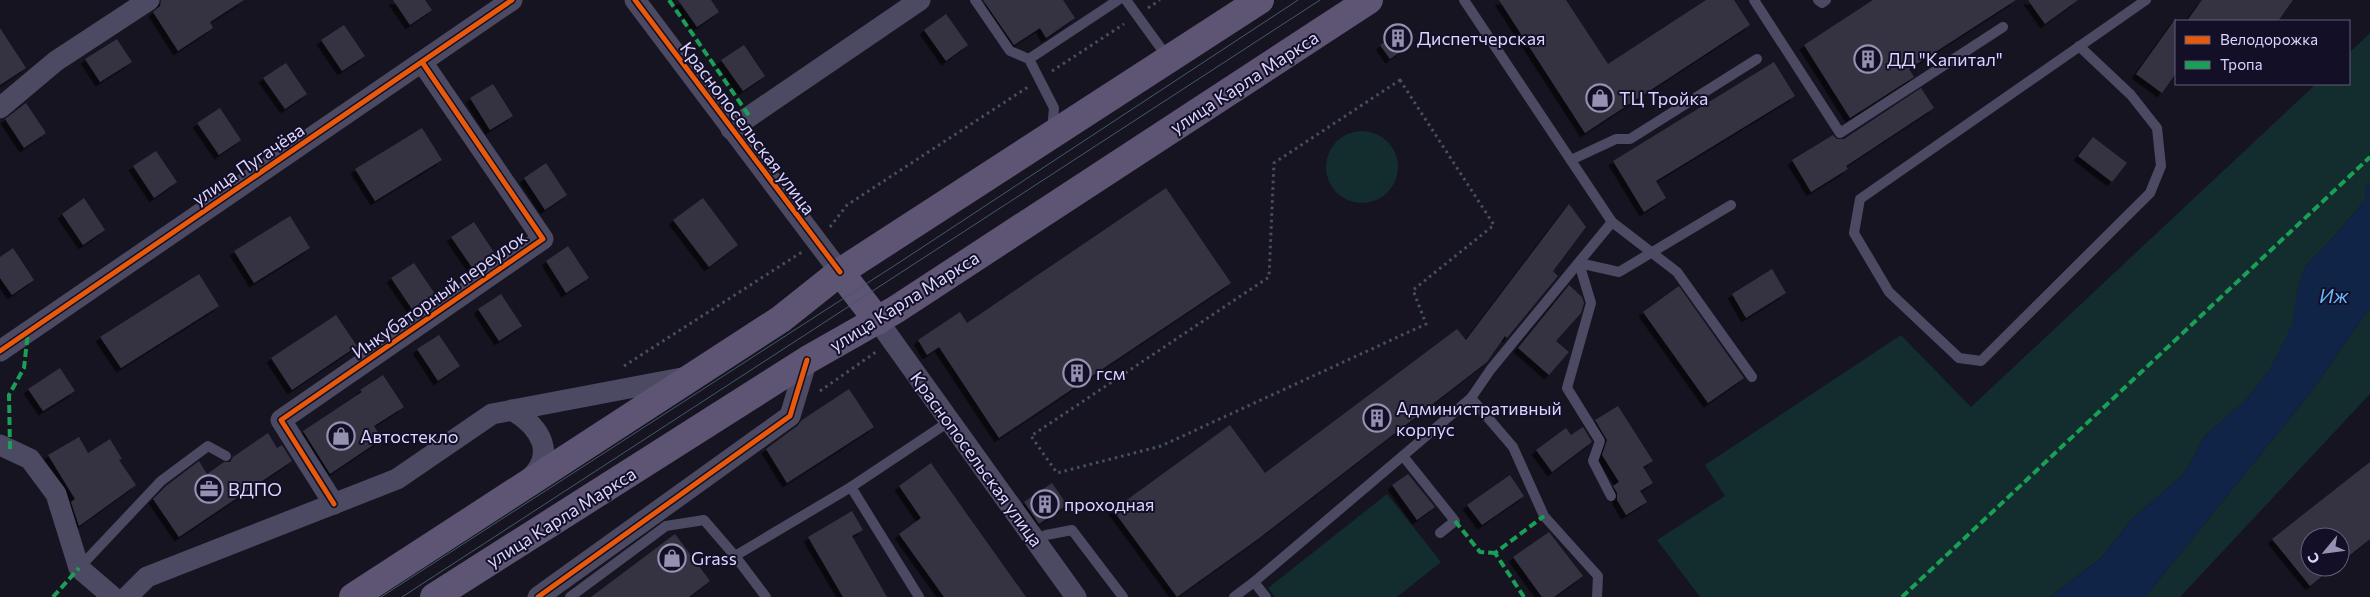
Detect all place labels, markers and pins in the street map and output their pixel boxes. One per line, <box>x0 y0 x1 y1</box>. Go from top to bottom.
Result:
building icon: Диспетчерская <box>1383 23 1413 53</box>
place label: Диспетчерская <box>1417 27 1545 49</box>
building icon: ДД "Капитал" <box>1853 44 1883 74</box>
place label: ДД "Капитал" <box>1887 48 2003 70</box>
shop icon: ТЦ Тройка <box>1585 83 1615 113</box>
place label: ТЦ Тройка <box>1619 87 1708 109</box>
building icon: гсм <box>1062 358 1092 388</box>
place label: гсм <box>1096 362 1125 384</box>
place label: Административный корпус <box>1396 397 1562 440</box>
building icon: Административный корпус <box>1362 403 1392 433</box>
shop icon: Автостекло <box>326 421 356 451</box>
place label: Автостекло <box>360 425 459 447</box>
office icon: ВДПО <box>194 474 224 504</box>
place label: ВДПО <box>228 478 282 500</box>
building icon: проходная <box>1030 489 1060 519</box>
place label: проходная <box>1064 493 1155 515</box>
shop icon: Grass <box>657 543 687 573</box>
place label: Grass <box>691 547 737 569</box>

